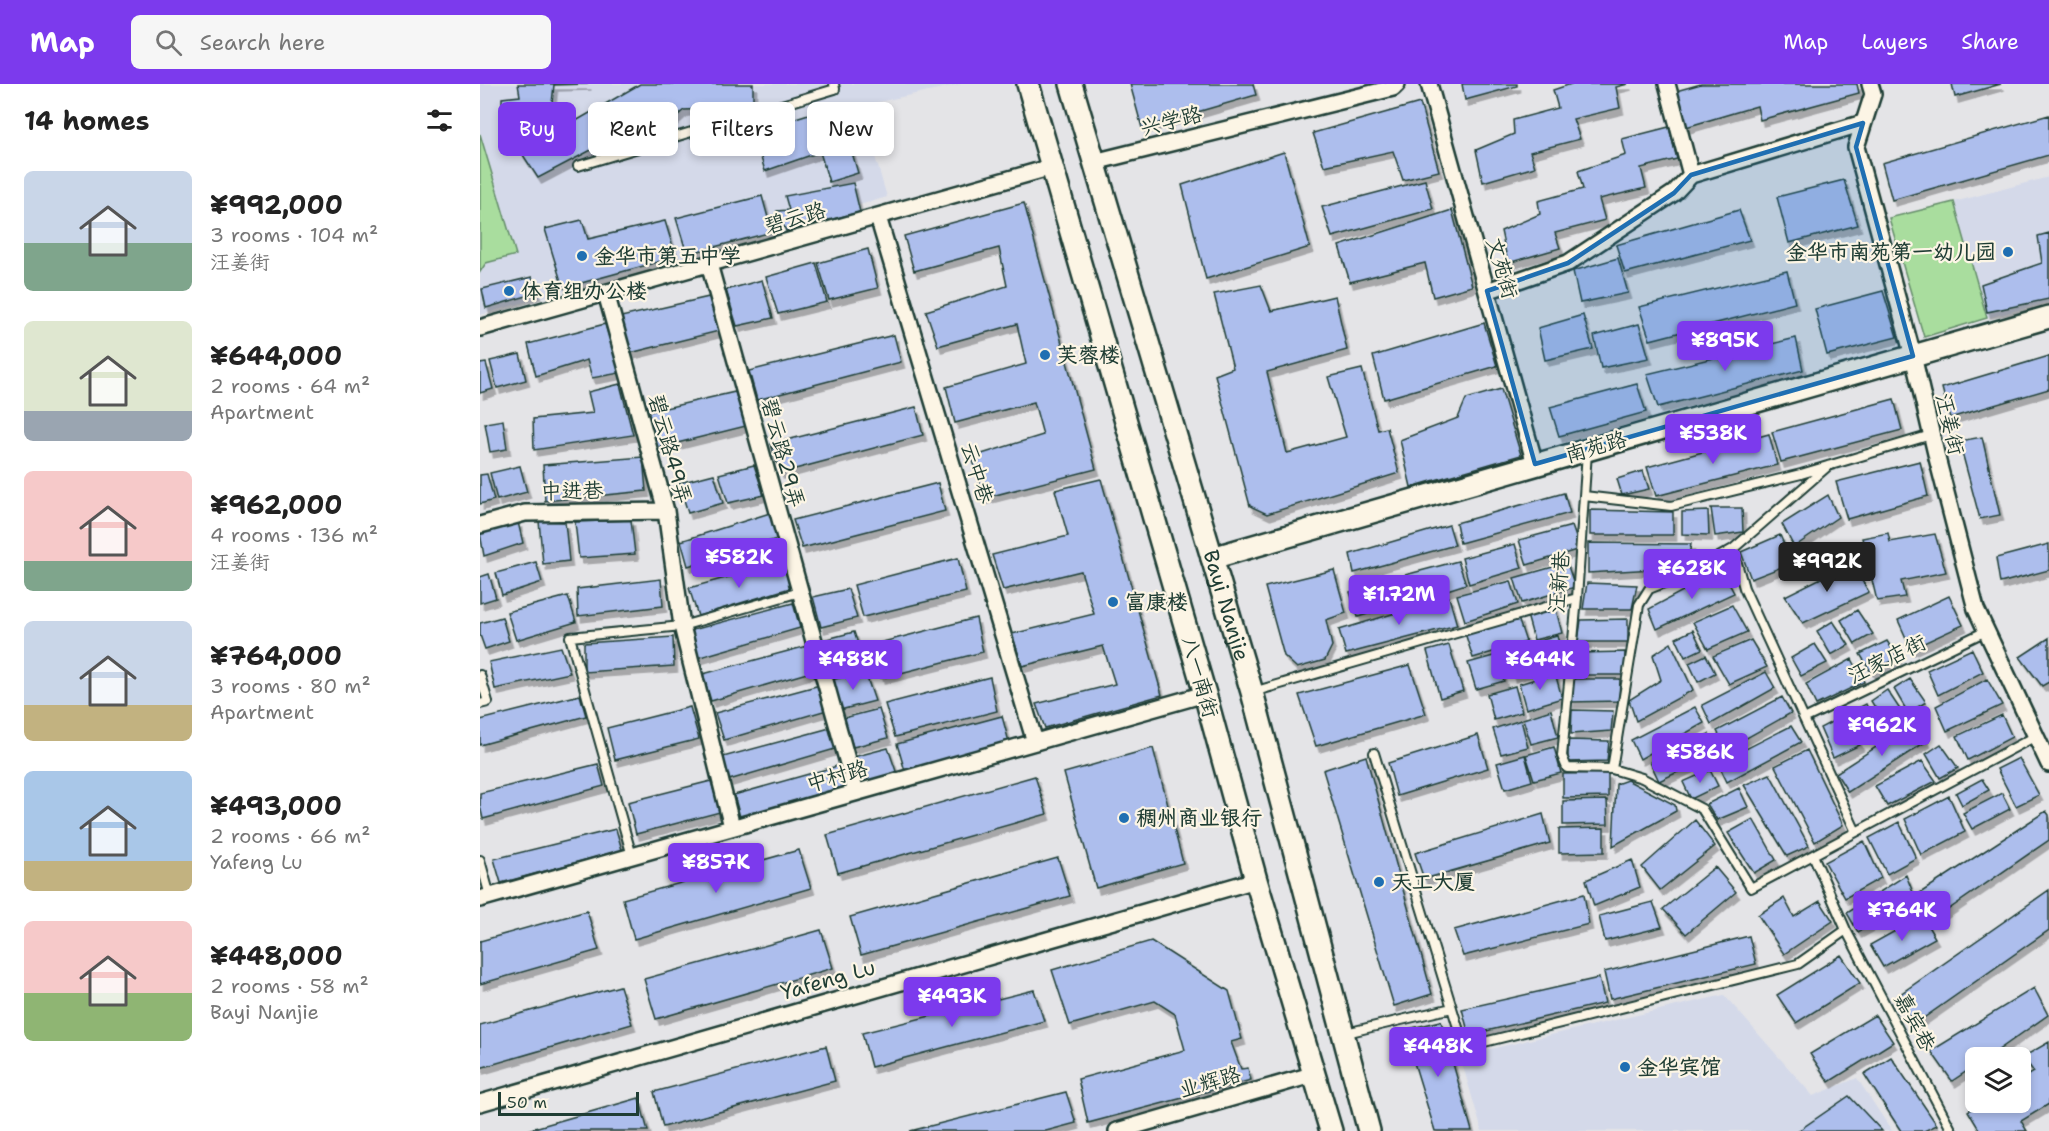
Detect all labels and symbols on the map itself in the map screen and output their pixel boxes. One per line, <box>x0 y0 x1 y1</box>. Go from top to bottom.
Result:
street label: 兴学路 <box>1137 100 1205 142</box>
street label: 碧云路 <box>761 196 829 240</box>
street label: 文苑街 <box>1480 234 1524 302</box>
place label: 金华市南苑第一幼儿园 <box>1786 238 1996 266</box>
place label: 金华市第五中学 <box>594 242 741 270</box>
marker: 金华市南苑第一幼儿园 <box>2001 245 2015 259</box>
marker: 金华市第五中学 <box>575 249 589 263</box>
place label: 体育组办公楼 <box>521 277 647 305</box>
marker: 体育组办公楼 <box>502 284 516 298</box>
pin: ¥895K <box>1683 321 1767 372</box>
place label: 芙蓉楼 <box>1057 341 1120 369</box>
marker: 芙蓉楼 <box>1038 348 1052 362</box>
street label: 汪姜街 <box>1929 390 1971 458</box>
street label: 碧云路49弄 <box>642 391 698 507</box>
street label: 碧云路29弄 <box>755 395 811 511</box>
pin: ¥538K <box>1671 414 1755 465</box>
street label: 南苑路 <box>1562 425 1630 469</box>
street label: 云中巷 <box>954 439 1000 507</box>
street label: 中进巷 <box>540 476 604 506</box>
pin: ¥582K <box>697 538 781 589</box>
pin: ¥992K <box>1785 542 1869 593</box>
street label: Bayi Nanjie <box>1196 547 1256 664</box>
street label: 汪新巷 <box>1542 549 1576 615</box>
pin: ¥628K <box>1650 549 1734 600</box>
pin: ¥1.72M <box>1350 575 1448 626</box>
place label: 富康楼 <box>1125 588 1188 616</box>
marker: 富康楼 <box>1106 595 1120 609</box>
street label: 汪家店街 <box>1843 628 1931 690</box>
street label: 八一南街 <box>1175 633 1225 721</box>
pin: ¥488K <box>811 640 895 691</box>
pin: ¥644K <box>1498 640 1582 691</box>
pin: ¥962K <box>1840 706 1924 757</box>
pin: ¥586K <box>1658 733 1742 784</box>
street label: 中村路 <box>803 754 871 798</box>
place label: 稠州商业银行 <box>1136 804 1262 832</box>
marker: 稠州商业银行 <box>1117 811 1131 825</box>
pin: ¥857K <box>674 843 758 894</box>
place label: 天工大厦 <box>1391 868 1475 896</box>
marker: 天工大厦 <box>1372 875 1386 889</box>
pin: ¥764K <box>1860 891 1944 942</box>
street label: Yafeng Lu <box>777 953 879 1007</box>
pin: ¥493K <box>910 977 994 1028</box>
street label: 嘉宾巷 <box>1888 988 1942 1056</box>
pin: ¥448K <box>1396 1027 1480 1078</box>
place label: 金华宾馆 <box>1637 1053 1721 1081</box>
street label: 业辉路 <box>1176 1060 1244 1104</box>
marker: 金华宾馆 <box>1618 1060 1632 1074</box>
scale bar <box>498 1089 639 1116</box>

